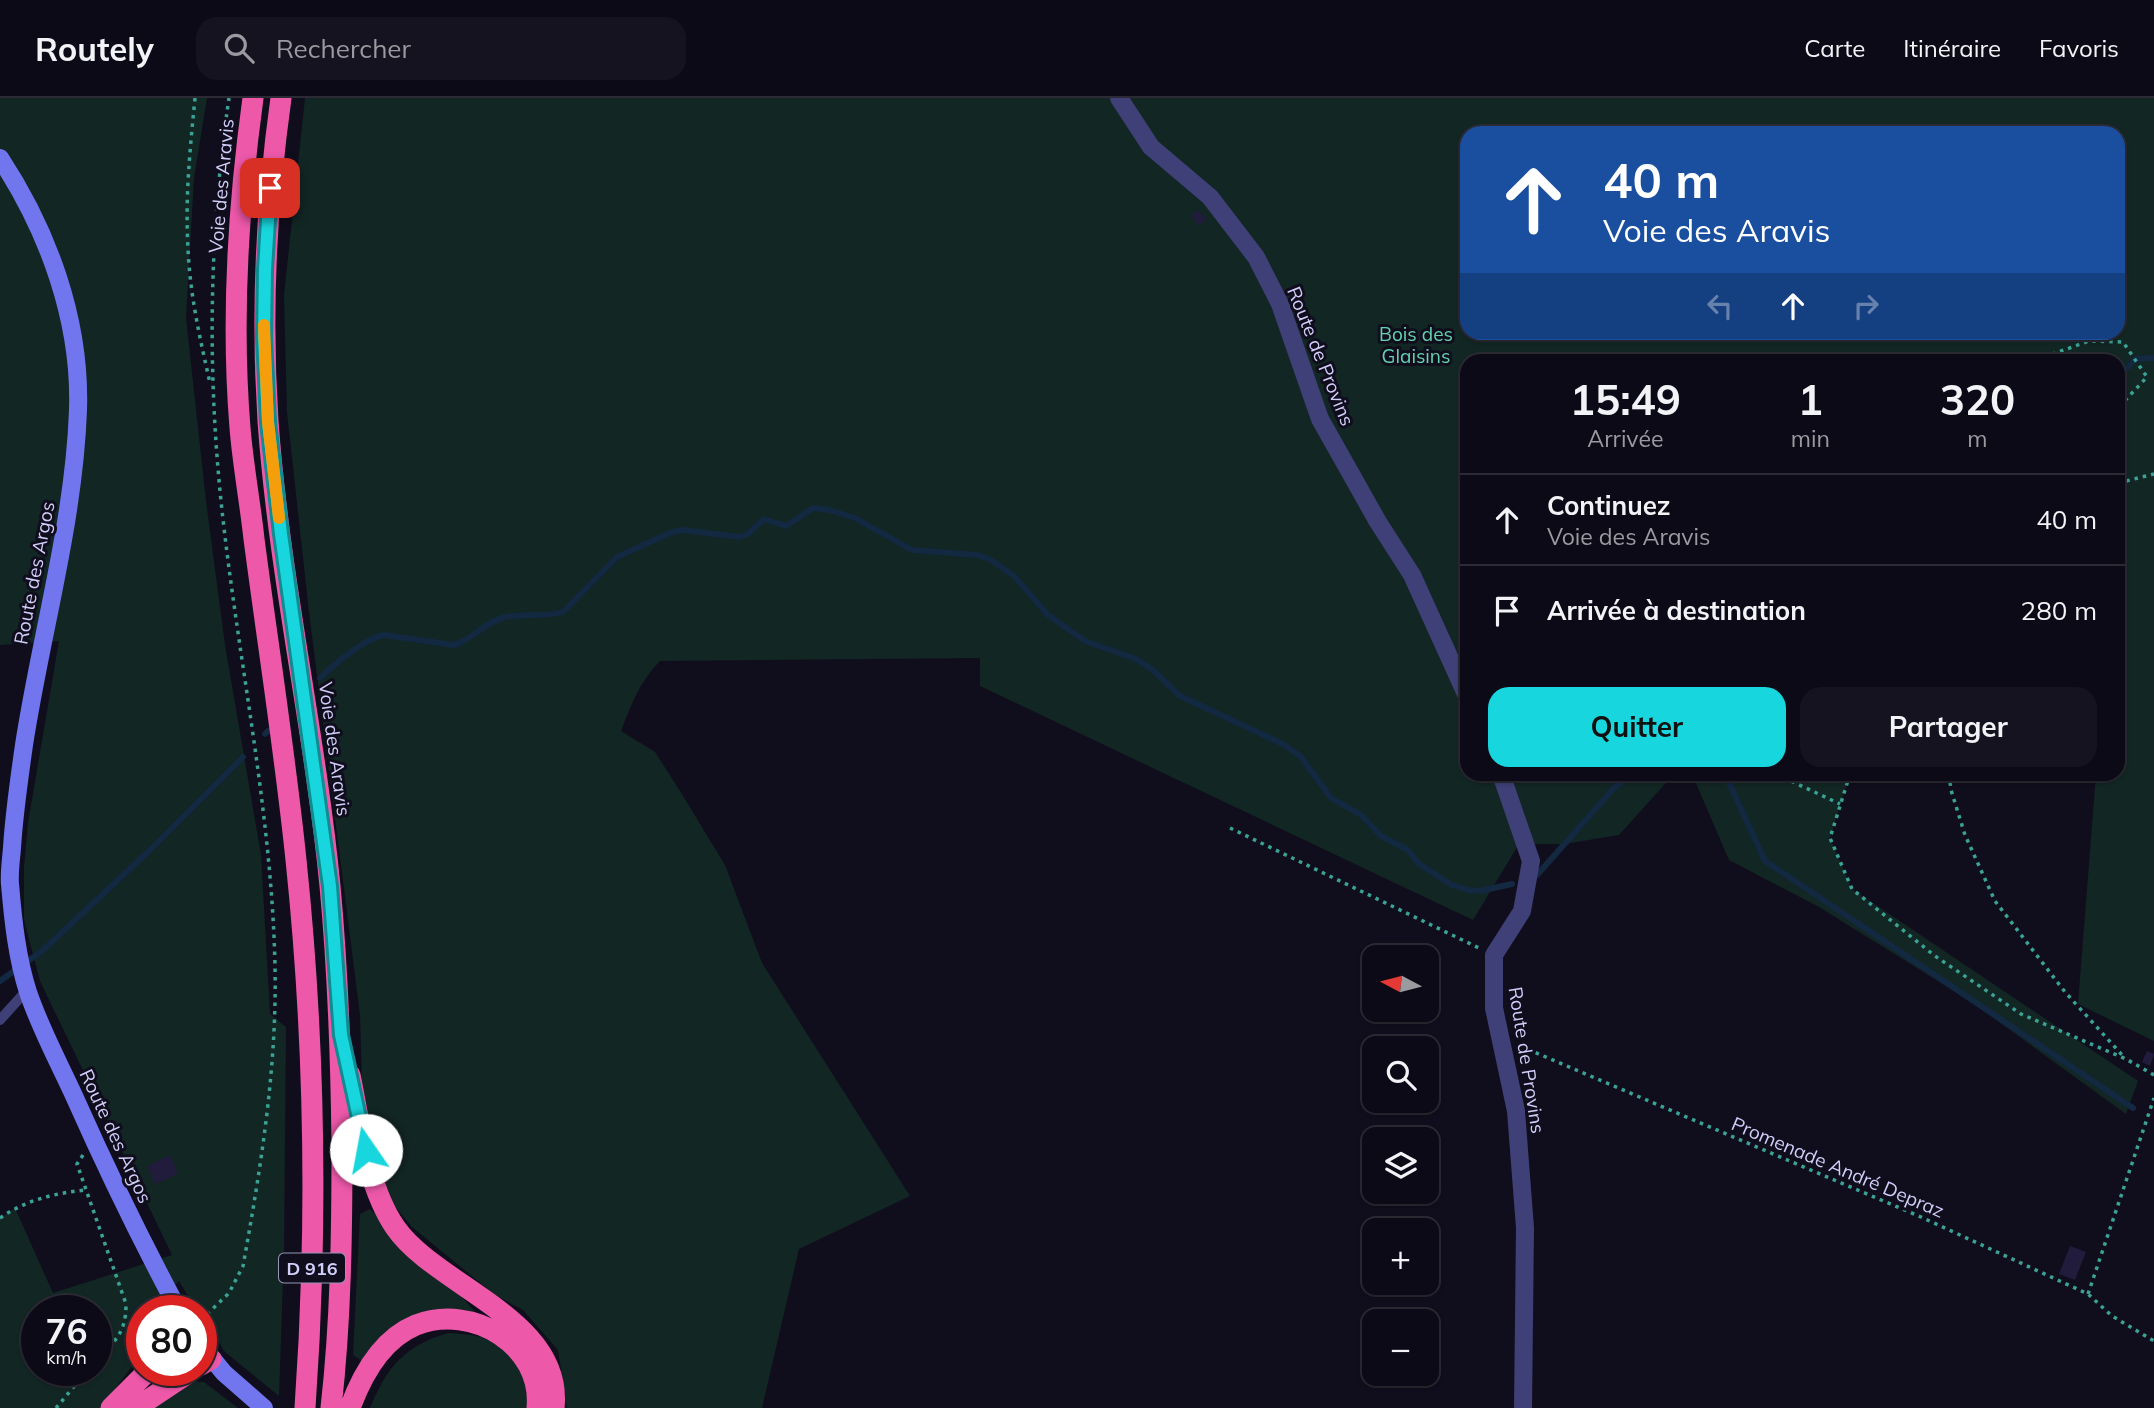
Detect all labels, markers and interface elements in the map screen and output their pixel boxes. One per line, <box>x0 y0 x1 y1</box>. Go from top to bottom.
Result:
search box <box>196 17 686 80</box>
text: Routely <box>35 28 154 69</box>
icon: search <box>220 29 258 67</box>
text: Rechercher <box>276 32 411 65</box>
text: Carte <box>1804 33 1865 63</box>
text: Itinéraire <box>1903 33 2001 63</box>
text: Favoris <box>2039 33 2119 63</box>
street label: Voie des Aravis <box>203 118 239 254</box>
text: 40 m <box>1603 149 1719 210</box>
icon: ahead <box>1488 154 1579 245</box>
pin <box>240 158 300 218</box>
icon: arrive <box>251 169 289 207</box>
text: Voie des Aravis <box>1603 210 1830 250</box>
street label: Route de Provins <box>1282 283 1360 429</box>
icon: left <box>1701 287 1739 325</box>
icon: ahead <box>1774 287 1812 325</box>
icon: right <box>1847 287 1885 325</box>
park label: Bois des Glaisins <box>1379 322 1453 368</box>
text: 15:49 <box>1570 373 1681 426</box>
text: 1 <box>1798 373 1823 426</box>
text: 320 <box>1940 373 2015 426</box>
text: Arrivée <box>1587 424 1663 453</box>
text: min <box>1791 424 1830 453</box>
text: m <box>1967 424 1988 453</box>
text: Continuez <box>1547 489 1671 522</box>
street label: Route des Argos <box>8 499 60 647</box>
icon: ahead <box>1488 501 1526 539</box>
text: 40 m <box>2036 503 2097 536</box>
text: Voie des Aravis <box>1547 522 1710 551</box>
icon: arrive <box>1488 592 1526 630</box>
text: Arrivée à destination <box>1547 594 1806 627</box>
text: 280 m <box>2021 594 2097 627</box>
street label: Voie des Aravis <box>314 680 356 818</box>
button: Quitter <box>1488 687 1786 767</box>
button: Partager <box>1800 687 2097 767</box>
north arrow <box>1362 945 1438 1022</box>
map controls <box>1362 945 1439 1386</box>
street label: Route de Provins <box>1504 985 1550 1135</box>
button: search <box>1362 1036 1439 1113</box>
street label: Route des Argos <box>74 1065 158 1207</box>
street label: Promenade André Depraz <box>1728 1111 1948 1223</box>
position arrow <box>329 1113 403 1187</box>
button: layers <box>1362 1127 1439 1204</box>
button: + <box>1362 1218 1439 1295</box>
road number: D 916 <box>279 1254 345 1282</box>
speed limit sign: 80 <box>126 1295 217 1386</box>
text: 76 <box>45 1309 88 1353</box>
button: − <box>1362 1309 1439 1386</box>
text: km/h <box>46 1346 87 1369</box>

